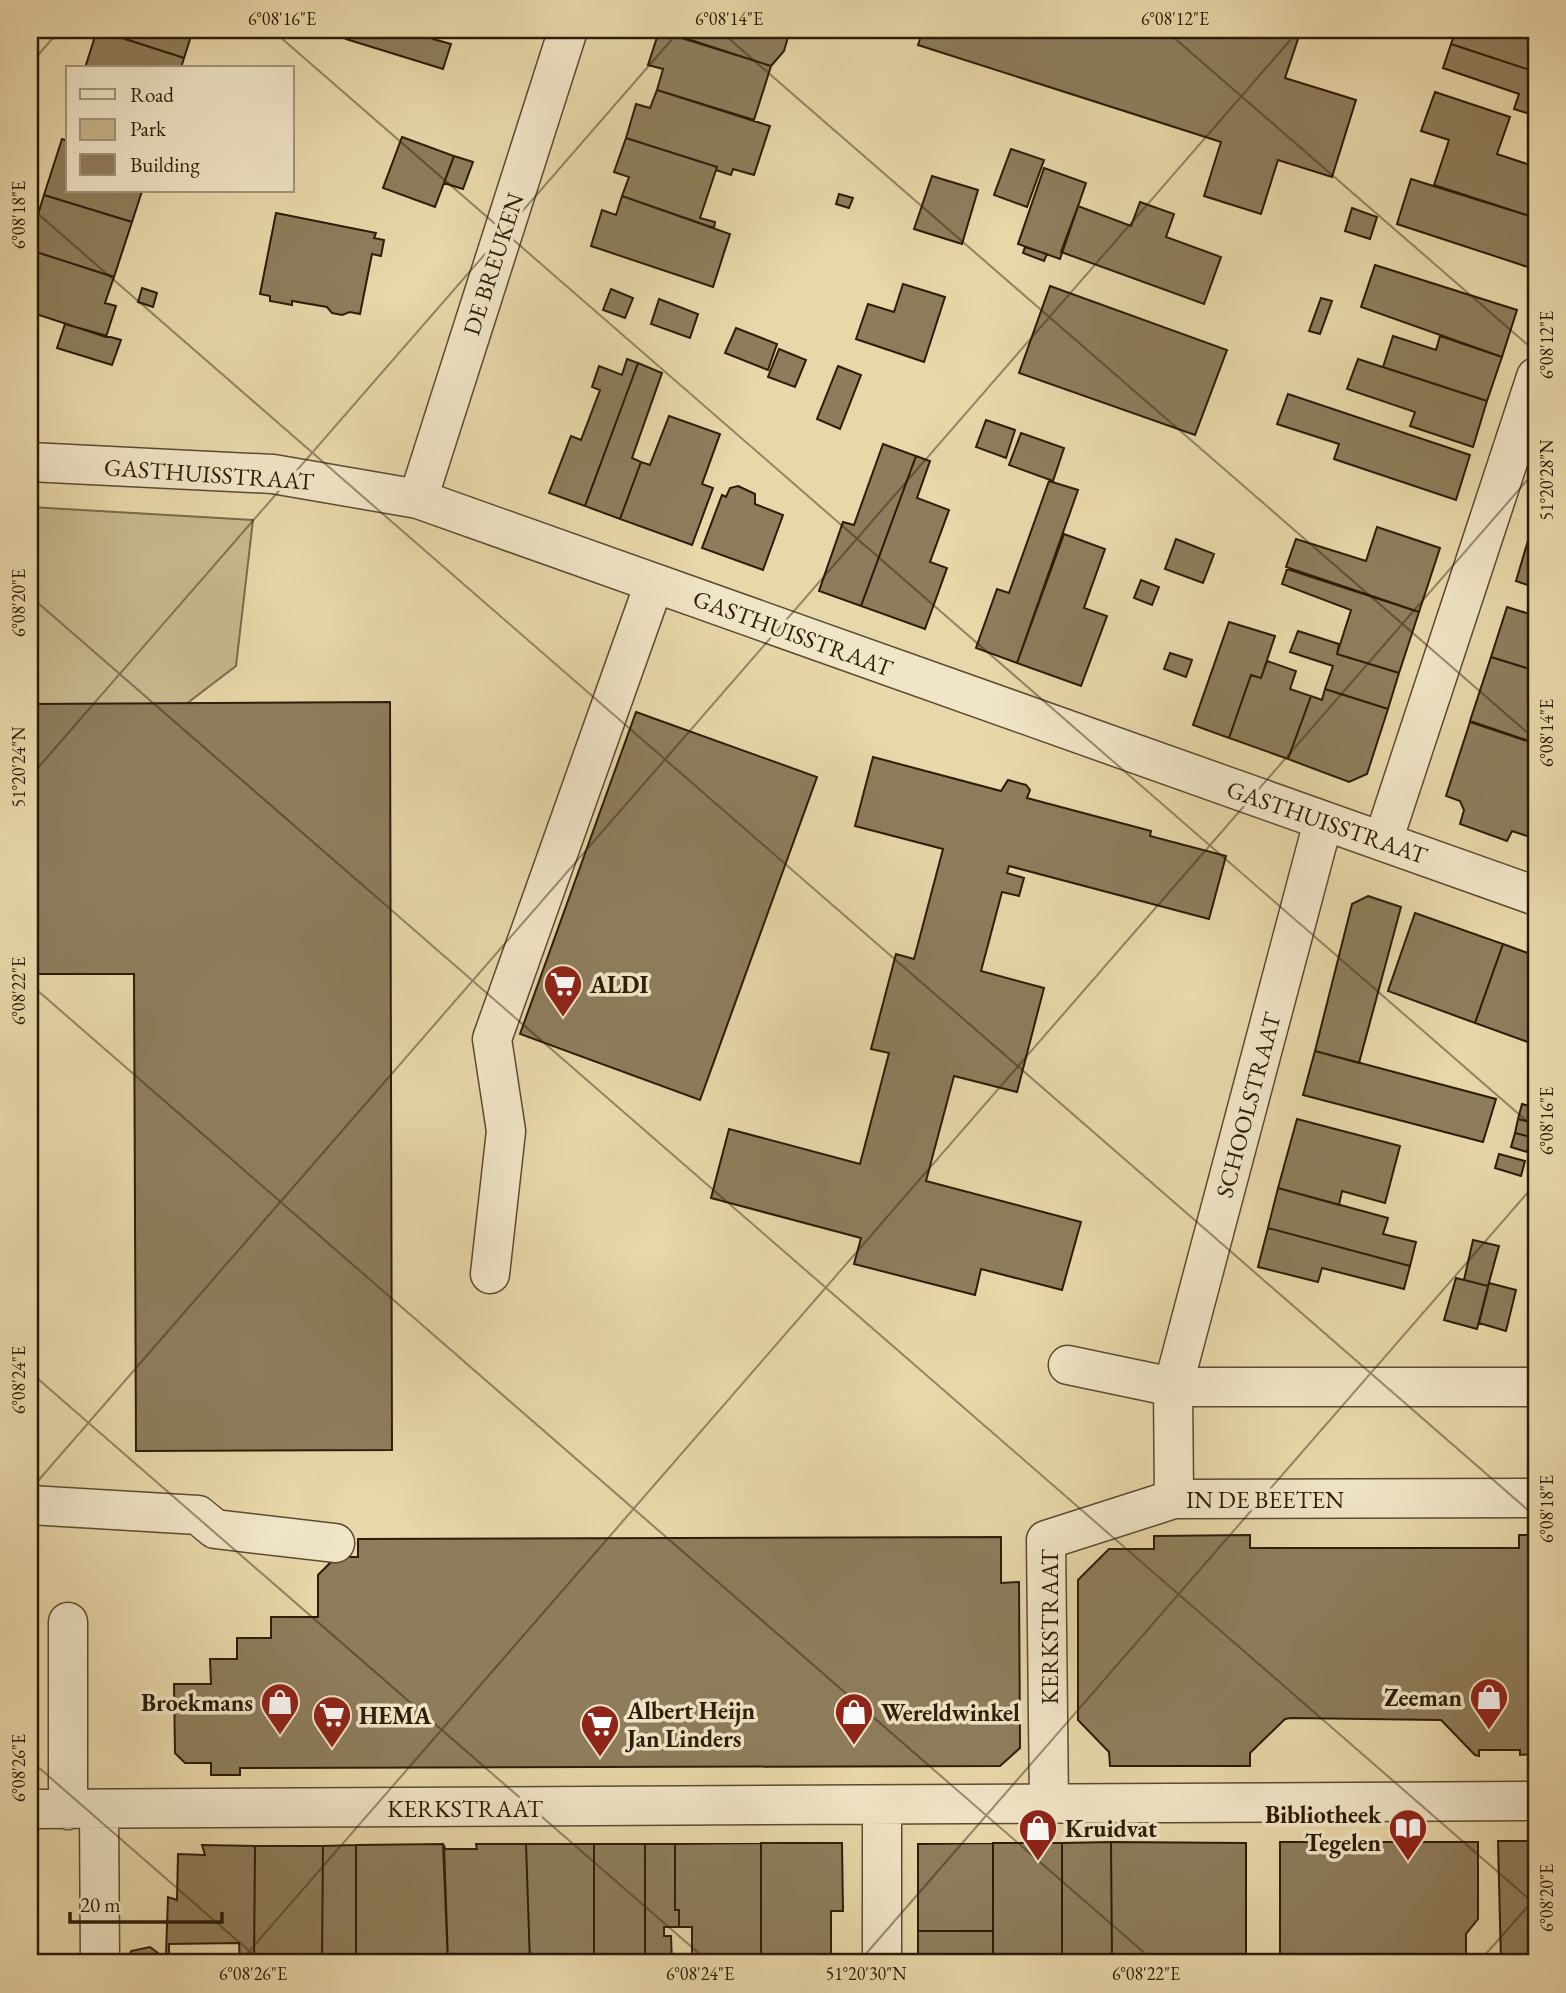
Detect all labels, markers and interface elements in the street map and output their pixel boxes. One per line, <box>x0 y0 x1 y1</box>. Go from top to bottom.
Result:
text: 6°08'16"E <box>248 7 316 30</box>
text: 6°08'14"E <box>695 7 763 30</box>
text: 6°08'12"E <box>1141 7 1209 30</box>
legend <box>66 66 294 192</box>
text: Road <box>130 81 174 108</box>
text: Park <box>130 115 167 142</box>
text: Building <box>130 151 200 178</box>
text: 6°08'18"E <box>7 181 30 249</box>
street label: DE BREUKEN <box>455 189 531 339</box>
text: 6°08'12"E <box>1535 311 1558 379</box>
text: 51°20'28"N <box>1535 439 1558 520</box>
street label: GASTHUISSTRAAT <box>103 451 316 497</box>
text: 6°08'20"E <box>7 569 30 637</box>
street label: GASTHUISSTRAAT <box>689 582 898 684</box>
text: 6°08'14"E <box>1535 699 1558 767</box>
text: 51°20'24"N <box>7 726 30 807</box>
street label: GASTHUISSTRAAT <box>1223 773 1432 871</box>
text: 6°08'22"E <box>7 957 30 1025</box>
supermarket icon: ALDI <box>542 963 584 1018</box>
place label: ALDI <box>589 969 648 1000</box>
street label: SCHOOLSTRAAT <box>1208 1008 1288 1201</box>
text: 6°08'16"E <box>1535 1087 1558 1155</box>
text: 6°08'24"E <box>7 1346 30 1414</box>
text: 6°08'18"E <box>1535 1475 1558 1543</box>
street label: IN DE BEETEN <box>1186 1484 1344 1515</box>
street label: KERKSTRAAT <box>1034 1548 1065 1705</box>
shop icon: Zeeman <box>1468 1676 1510 1731</box>
shop icon: Broekmans <box>259 1681 301 1736</box>
place label: Zeeman <box>1384 1682 1462 1713</box>
place label: Broekmans <box>141 1687 253 1718</box>
shop icon: Wereldwinkel <box>833 1691 875 1746</box>
supermarket icon: HEMA <box>311 1694 353 1749</box>
place label: Albert Heijn Jan Linders <box>625 1695 755 1754</box>
place label: Wereldwinkel <box>881 1697 1020 1728</box>
place label: HEMA <box>359 1700 432 1731</box>
supermarket icon: Albert Heijn Jan Linders <box>579 1703 621 1758</box>
text: 6°08'26"E <box>7 1734 30 1802</box>
street label: KERKSTRAAT <box>387 1793 544 1824</box>
place label: Bibliotheek Tegelen <box>1265 1799 1382 1859</box>
shop icon: Kruidvat <box>1017 1807 1059 1862</box>
library icon: Bibliotheek Tegelen <box>1387 1807 1429 1862</box>
place label: Kruidvat <box>1065 1813 1157 1844</box>
text: 6°08'20"E <box>1535 1864 1558 1932</box>
scale bar <box>70 1881 222 1925</box>
text: 20 m <box>80 1891 121 1918</box>
text: 6°08'26"E <box>219 1962 287 1985</box>
text: 6°08'24"E <box>666 1962 734 1985</box>
text: 51°20'30"N <box>826 1962 907 1985</box>
text: 6°08'22"E <box>1112 1962 1180 1985</box>

